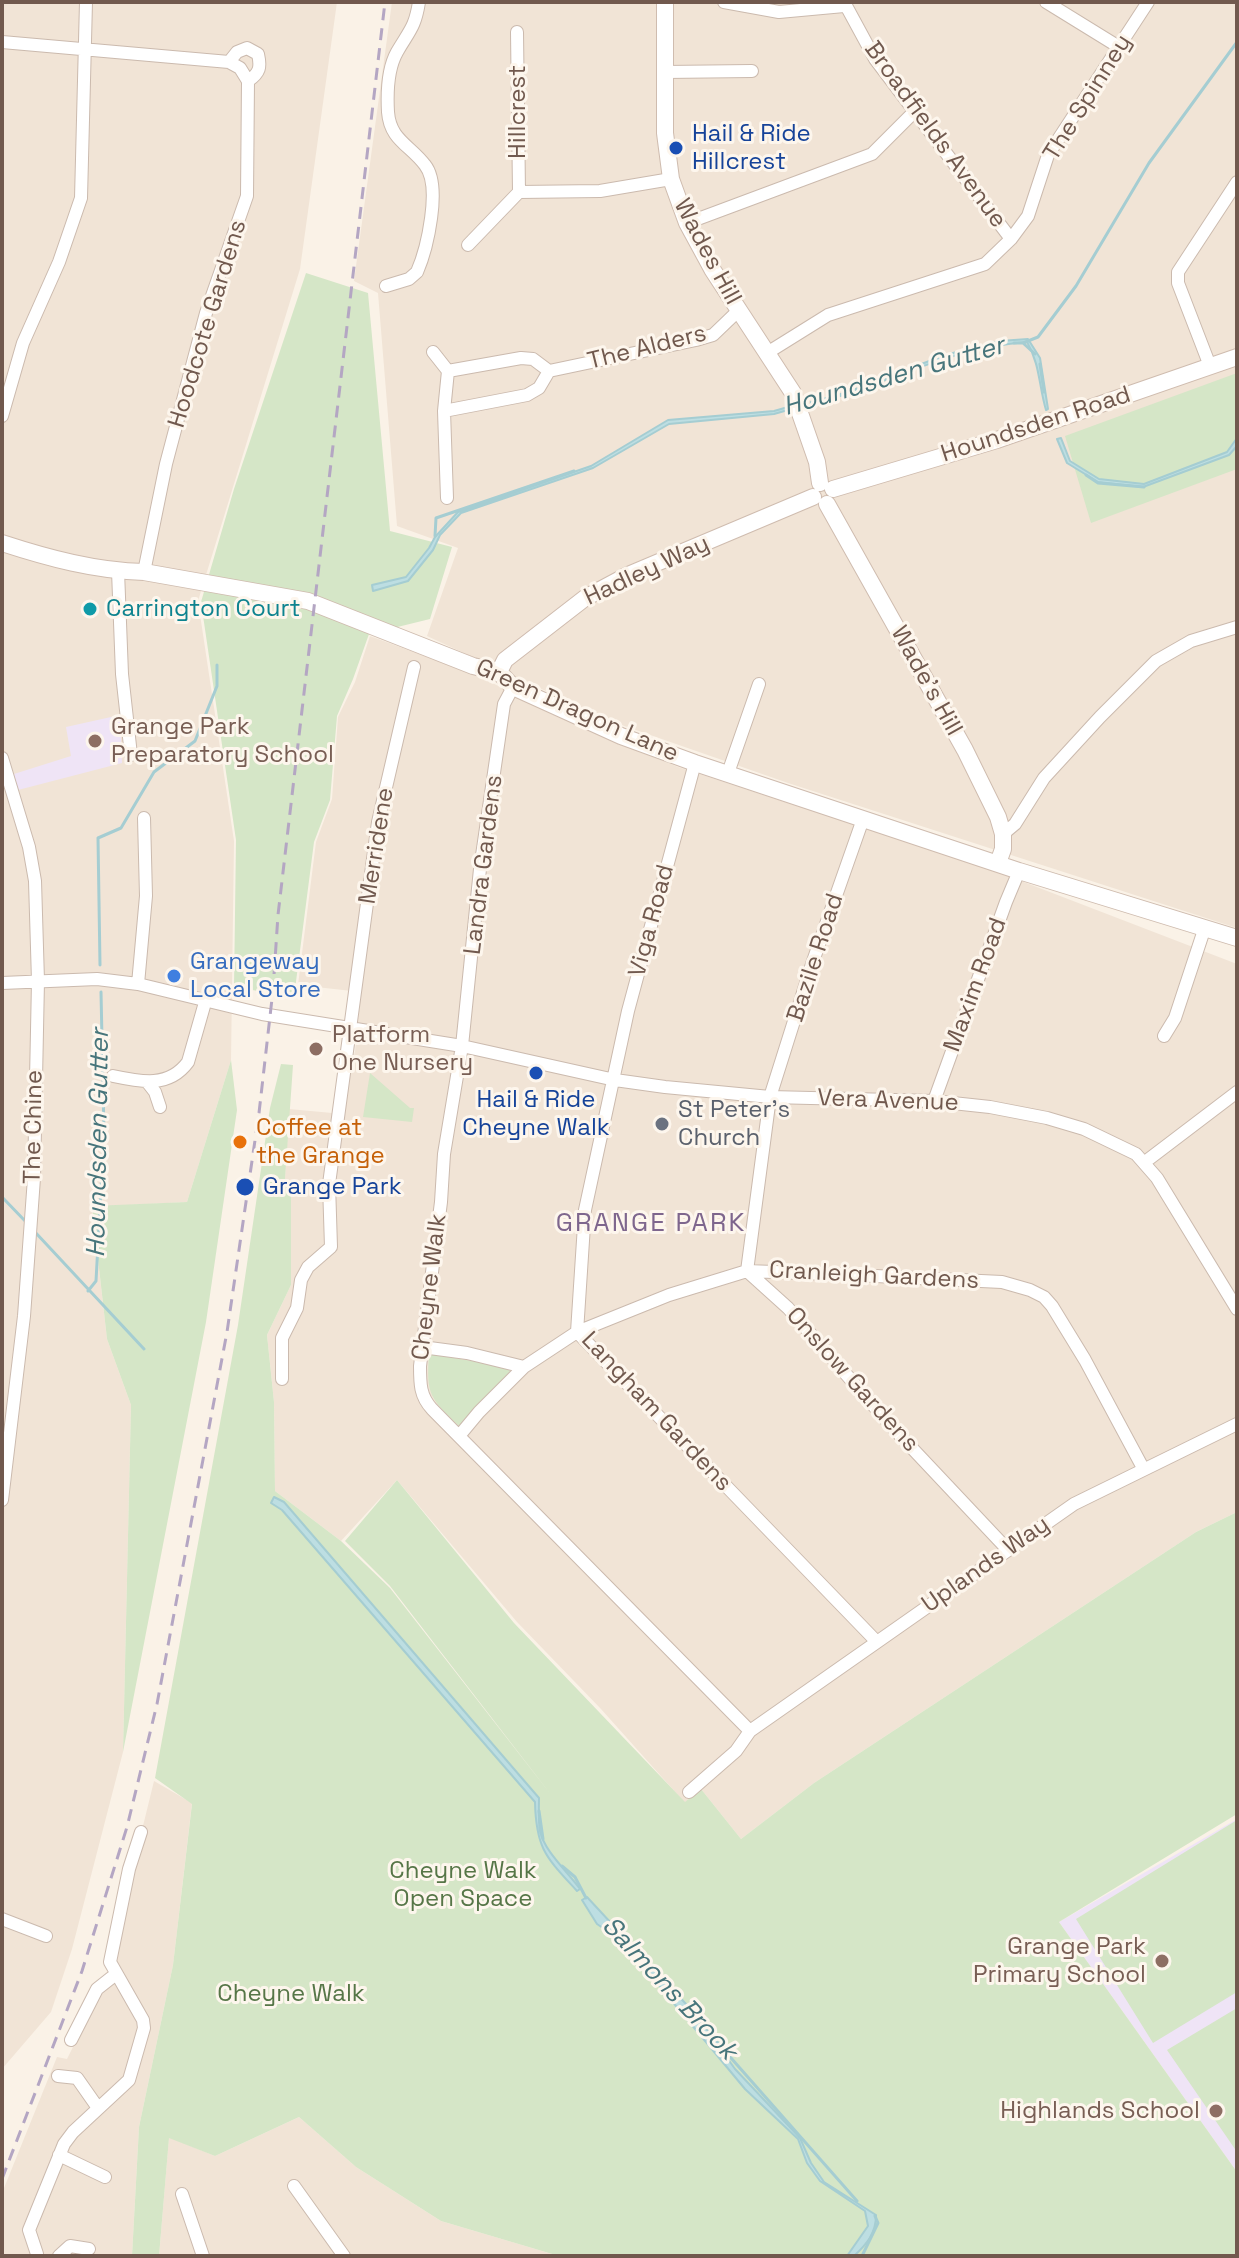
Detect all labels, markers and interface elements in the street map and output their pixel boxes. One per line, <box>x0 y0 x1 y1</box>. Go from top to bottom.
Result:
street label: The Spinney <box>1038 29 1138 167</box>
street label: Broadfields Avenue <box>858 36 1012 234</box>
street label: Hillcrest <box>504 65 532 159</box>
place label: Hail & Ride Hillcrest <box>692 120 811 176</box>
marker: Hail & Ride Hillcrest <box>667 139 685 157</box>
street label: Wades Hill <box>667 194 747 310</box>
street label: Hoodcote Gardens <box>163 217 253 431</box>
street label: The Alders <box>585 319 709 377</box>
water label: Houndsden Gutter <box>780 330 1008 424</box>
street label: Houndsden Road <box>938 381 1134 469</box>
street label: Hadley Way <box>580 530 714 612</box>
place label: Carrington Court <box>106 595 301 623</box>
marker: Carrington Court <box>81 600 99 618</box>
street label: Wade's Hill <box>884 621 968 741</box>
street label: Green Dragon Lane <box>471 653 683 769</box>
place label: Grange Park Preparatory School <box>111 713 334 769</box>
marker: Grange Park Preparatory School <box>86 732 104 750</box>
street label: Landra Gardens <box>459 773 509 957</box>
street label: Merridene <box>354 786 400 906</box>
street label: Viga Road <box>623 862 681 980</box>
street label: Bazile Road <box>782 890 850 1026</box>
street label: Maxim Road <box>938 914 1014 1056</box>
place label: Grangeway Local Store <box>190 948 321 1004</box>
marker: Grangeway Local Store <box>165 967 183 985</box>
place label: Platform One Nursery <box>332 1021 473 1077</box>
water label: Houndsden Gutter <box>81 1028 117 1258</box>
marker: Platform One Nursery <box>307 1040 325 1058</box>
marker: Hail & Ride Cheyne Walk <box>527 1064 545 1082</box>
street label: The Chine <box>19 1070 49 1184</box>
street label: Vera Avenue <box>817 1084 959 1118</box>
place label: Hail & Ride Cheyne Walk <box>462 1086 610 1142</box>
place label: St Peter's Church <box>678 1096 790 1152</box>
place label: Coffee at the Grange <box>256 1114 385 1170</box>
marker: St Peter's Church <box>653 1115 671 1133</box>
marker: Coffee at the Grange <box>231 1133 249 1151</box>
place label: Grange Park <box>263 1173 402 1201</box>
marker: Grange Park <box>234 1176 256 1198</box>
district label: GRANGE PARK <box>556 1208 746 1240</box>
street label: Cheyne Walk <box>407 1212 453 1362</box>
street label: Cranleigh Gardens <box>768 1256 980 1296</box>
street label: Onslow Gardens <box>780 1302 924 1458</box>
street label: Langham Gardens <box>575 1326 737 1498</box>
street label: Uplands Way <box>917 1510 1055 1620</box>
park label: Cheyne Walk Open Space <box>389 1857 537 1913</box>
water label: Salmons Brook <box>595 1911 743 2067</box>
place label: Grange Park Primary School <box>973 1933 1146 1989</box>
marker: Grange Park Primary School <box>1153 1952 1171 1970</box>
park label: Cheyne Walk <box>217 1980 365 2008</box>
place label: Highlands School <box>1000 2097 1200 2125</box>
marker: Highlands School <box>1207 2102 1225 2120</box>

